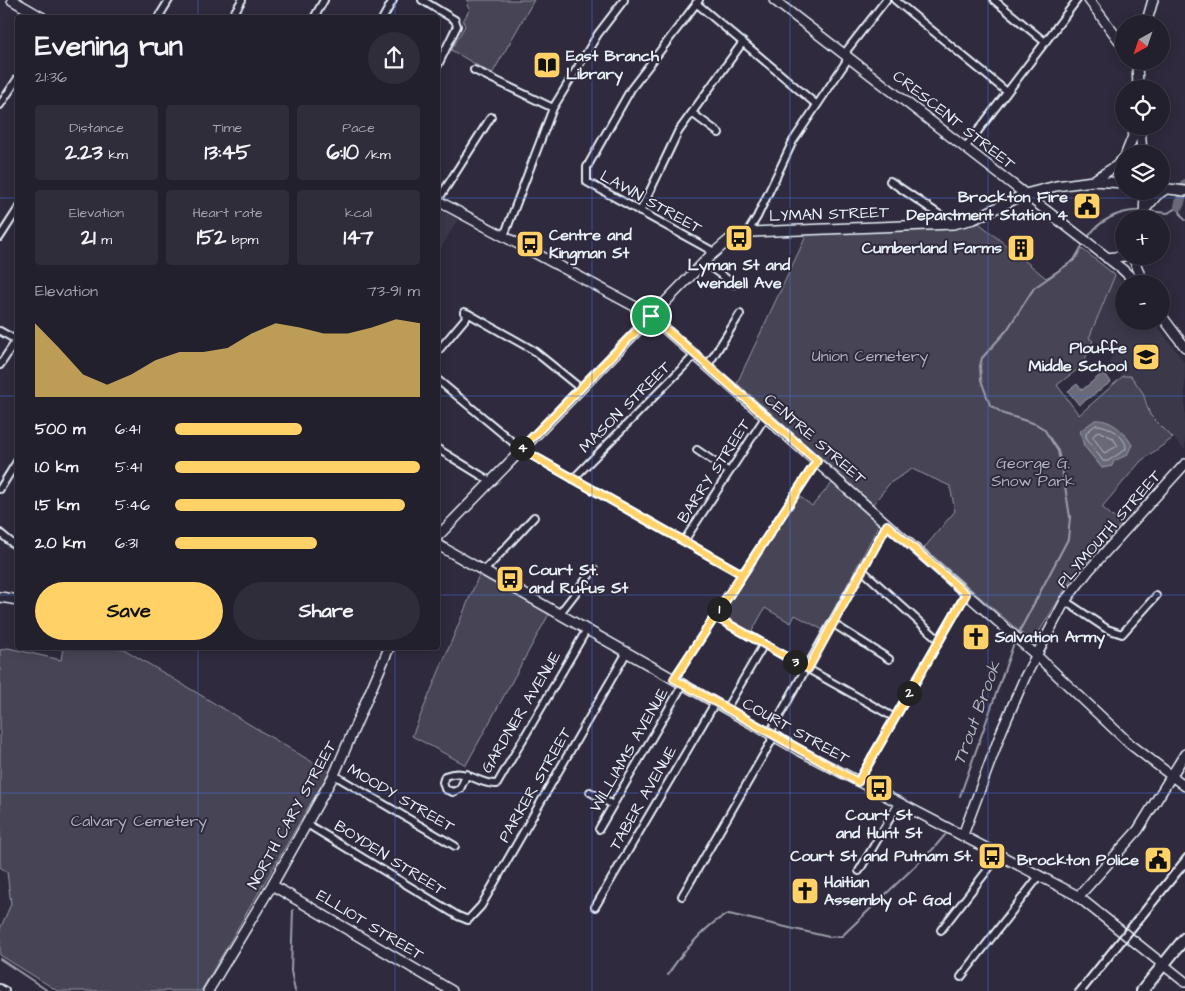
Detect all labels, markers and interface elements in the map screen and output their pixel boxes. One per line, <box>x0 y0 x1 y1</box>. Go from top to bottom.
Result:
north arrow <box>1115 15 1170 70</box>
map controls <box>1115 15 1170 330</box>
text: Evening run <box>35 27 183 66</box>
button: share <box>368 32 420 84</box>
place label: East Branch Library <box>566 45 660 86</box>
library icon: East Branch Library <box>532 50 562 80</box>
street label: CRESCENT STREET <box>888 65 1020 175</box>
text: 21:36 <box>35 66 67 88</box>
button: locate <box>1115 80 1170 135</box>
text: Distance <box>69 118 124 138</box>
text: Time <box>213 118 242 138</box>
text: Pace <box>342 118 375 138</box>
text: 2.23 <box>65 138 103 167</box>
text: 13:45 <box>204 138 251 167</box>
text: 6:10 <box>326 138 359 167</box>
text: km <box>103 145 128 165</box>
text: /km <box>359 145 391 165</box>
button: layers <box>1115 145 1170 200</box>
street label: LAWN STREET <box>596 165 706 239</box>
place label: Brockton Fire Department Station 4 <box>907 186 1068 226</box>
public building icon: Brockton Fire Department Station 4 <box>1072 191 1102 221</box>
street label: LYMAN STREET <box>769 201 889 227</box>
text: Elevation <box>69 203 124 223</box>
text: Heart rate <box>192 203 263 223</box>
text: kcal <box>345 203 372 223</box>
button: + <box>1115 210 1170 265</box>
text: 21 <box>81 223 96 252</box>
text: 152 <box>197 223 226 252</box>
text: 147 <box>344 223 373 252</box>
bus stop icon: Lyman St and wendell Ave <box>724 223 754 253</box>
place label: Centre and Kingman St <box>549 224 632 266</box>
bus stop icon: Centre and Kingman St <box>515 229 545 259</box>
text: m <box>96 230 112 250</box>
text: bpm <box>226 230 258 250</box>
building icon: Cumberland Farms <box>1006 233 1036 263</box>
place label: Cumberland Farms <box>862 237 1002 259</box>
place label: Lyman St and wendell Ave <box>688 254 791 294</box>
button: − <box>1115 275 1170 330</box>
text: Elevation <box>35 280 98 302</box>
text: 73–91 m <box>367 280 420 302</box>
pin <box>630 295 672 337</box>
icon: arrive <box>637 302 665 330</box>
place label: Plouffe Middle School <box>1029 337 1127 377</box>
school or university icon: Plouffe Middle School <box>1131 342 1161 372</box>
park label: Union Cemetery <box>812 345 929 368</box>
street label: MASON STREET <box>574 356 676 458</box>
street label: CENTRE STREET <box>759 389 871 490</box>
street label: BARRY STREET <box>672 415 756 527</box>
text: 500 m <box>35 418 85 440</box>
text: 6:41 <box>115 418 141 440</box>
pin: 4 <box>510 436 534 460</box>
text: 4 <box>518 438 527 458</box>
park label: George G. Snow Park <box>991 452 1075 492</box>
text: 1.0 km <box>35 456 78 478</box>
text: 5:41 <box>115 456 142 478</box>
street label: PLYMOUTH STREET <box>1052 465 1166 593</box>
text: 1.5 km <box>35 494 79 516</box>
text: 5:46 <box>115 494 150 516</box>
text: 2.0 km <box>35 532 85 554</box>
text: 6:31 <box>115 532 138 554</box>
place label: Court St. and Rufus St <box>528 559 629 599</box>
bus stop icon: Court St. and Rufus St <box>495 564 525 594</box>
button: Save <box>35 582 223 640</box>
button: Share <box>233 582 420 640</box>
pin: 1 <box>706 596 732 622</box>
text: 1 <box>719 599 720 619</box>
church icon: Salvation Army <box>961 622 991 652</box>
place label: Salvation Army <box>994 626 1105 649</box>
street label: GARDNER AVENUE <box>476 646 566 777</box>
pin: 3 <box>782 650 808 674</box>
text: 3 <box>792 652 799 672</box>
water label: Trout Brook <box>947 657 1008 768</box>
pin: 2 <box>896 680 922 706</box>
street label: WILLIAMS AVENUE <box>584 683 674 816</box>
text: 2 <box>905 683 914 703</box>
street label: COURT STREET <box>738 692 854 770</box>
street label: PARKER STREET <box>493 723 577 847</box>
street label: NORTH CARY STREET <box>242 737 342 893</box>
street label: TABER AVENUE <box>604 741 682 854</box>
street label: MOODY STREET <box>343 758 459 838</box>
bus stop icon: Court St and Hunt St <box>864 773 894 803</box>
place label: Court St and Hunt St <box>835 804 923 844</box>
park label: Calvary Cemetery <box>71 810 207 833</box>
street label: BOYDEN STREET <box>330 815 450 901</box>
bus stop icon: Court St and Putnam St. <box>977 841 1007 871</box>
place label: Court St and Putnam St. <box>790 845 973 867</box>
public building icon: Brockton Police <box>1143 845 1173 875</box>
place label: Brockton Police <box>1017 849 1139 871</box>
place label: Haitian Assembly of God <box>824 871 952 912</box>
church icon: Haitian Assembly of God <box>790 876 820 906</box>
street label: ELLIOT STREET <box>312 884 428 966</box>

